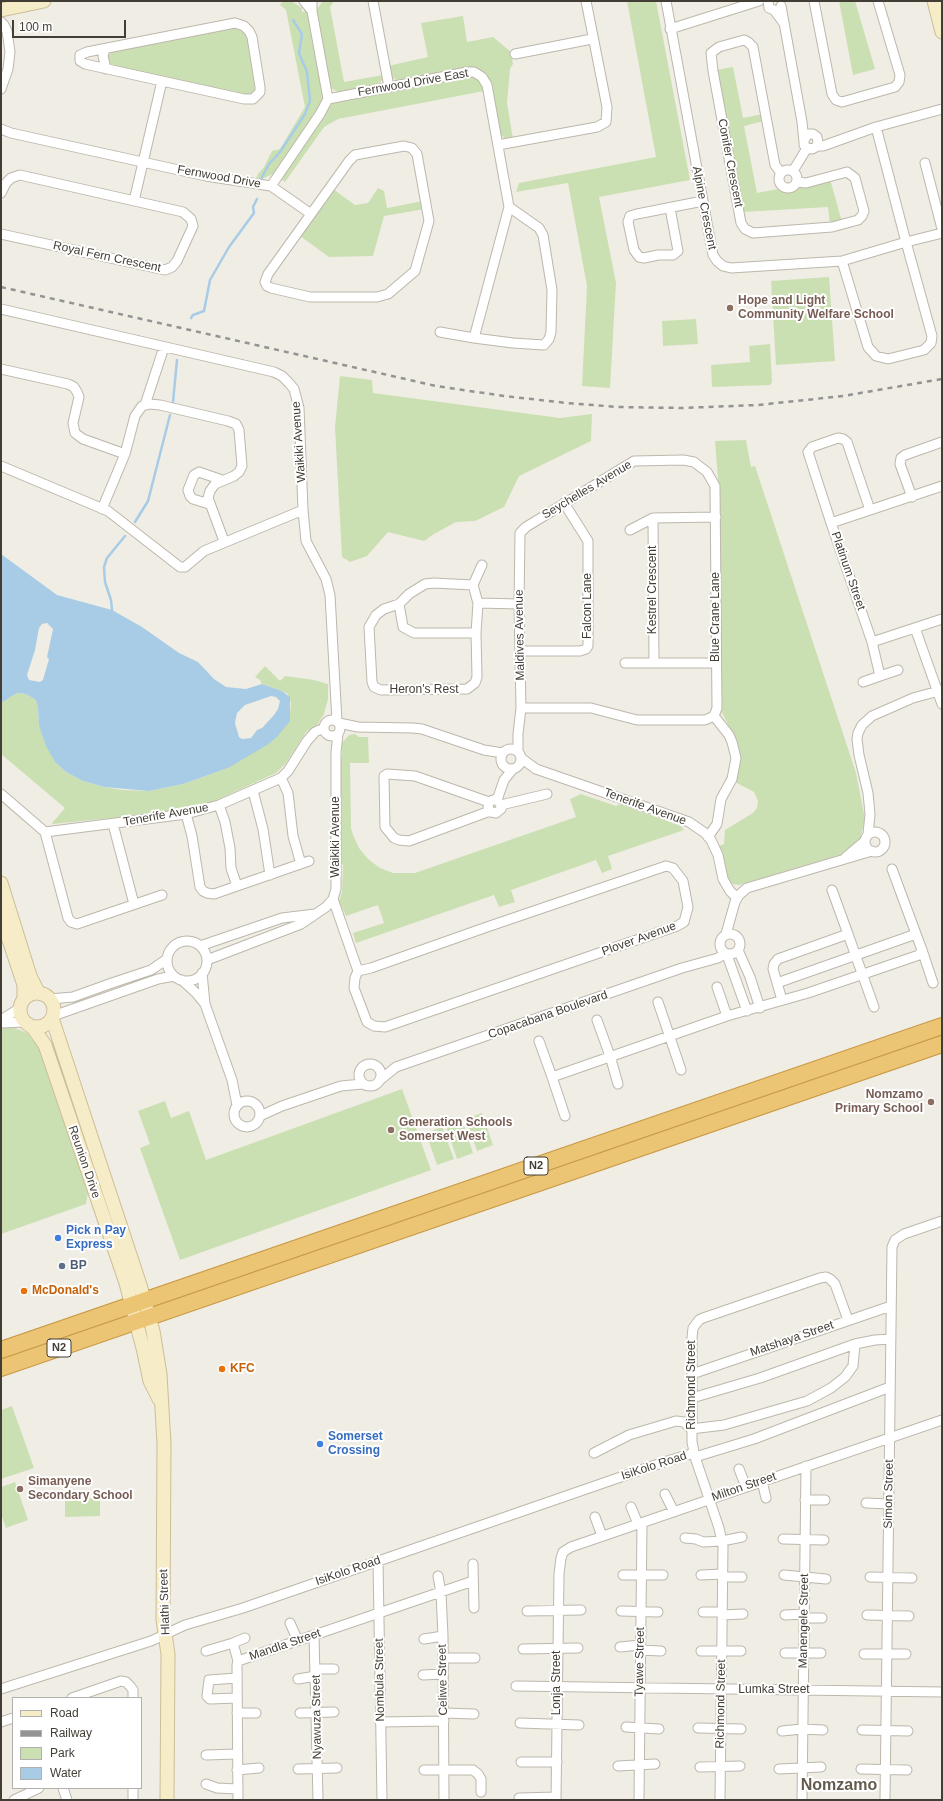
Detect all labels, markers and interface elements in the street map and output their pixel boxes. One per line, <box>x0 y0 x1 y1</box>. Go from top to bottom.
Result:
scale bar <box>14 12 128 38</box>
text: 100 m <box>19 20 52 34</box>
street label: Fernwood Drive East <box>357 66 469 100</box>
street label: Conifer Crescent <box>714 117 746 209</box>
street label: Fernwood Drive <box>176 163 262 191</box>
street label: Alpine Crescent <box>689 165 719 251</box>
street label: Royal Fern Crescent <box>52 239 162 275</box>
place label: Hope and Light Community Welfare School <box>738 294 894 322</box>
marker: Hope and Light Community Welfare School <box>725 303 735 313</box>
street label: Waikiki Avenue <box>289 401 309 483</box>
street label: Seychelles Avenue <box>540 458 634 522</box>
street label: Platinum Street <box>828 530 868 612</box>
street label: Kestrel Crescent <box>646 546 660 634</box>
street label: Blue Crane Lane <box>709 572 723 662</box>
street label: Falcon Lane <box>581 573 595 639</box>
street label: Maldives Avenue <box>512 589 528 681</box>
street label: Heron's Rest <box>390 683 458 697</box>
street label: Tenerife Avenue <box>602 785 688 829</box>
street label: Waikiki Avenue <box>329 796 343 878</box>
street label: Tenerife Avenue <box>122 800 210 830</box>
street label: Plover Avenue <box>600 919 678 959</box>
street label: Copacabana Boulevard <box>486 988 610 1042</box>
place label: Nomzamo Primary School <box>835 1088 923 1116</box>
marker: Nomzamo Primary School <box>926 1097 936 1107</box>
place label: Generation Schools Somerset West <box>399 1116 512 1144</box>
street label: Reunion Drive <box>65 1124 103 1200</box>
marker: Generation Schools Somerset West <box>386 1125 396 1135</box>
road number: N2 <box>524 1157 548 1175</box>
place label: Pick n Pay Express <box>66 1224 126 1252</box>
marker: Pick n Pay Express <box>53 1233 63 1243</box>
place label: BP <box>70 1259 87 1273</box>
marker: BP <box>57 1261 67 1271</box>
place label: McDonald's <box>32 1284 99 1298</box>
marker: McDonald's <box>19 1286 29 1296</box>
street label: Matshaya Street <box>748 1318 836 1360</box>
road number: N2 <box>47 1339 71 1357</box>
street label: Richmond Street <box>685 1340 699 1430</box>
place label: KFC <box>230 1362 255 1376</box>
marker: KFC <box>217 1364 227 1374</box>
place label: Somerset Crossing <box>328 1430 383 1458</box>
marker: Somerset Crossing <box>315 1439 325 1449</box>
street label: IsiKolo Road <box>619 1449 689 1483</box>
street label: Simon Street <box>881 1459 897 1529</box>
street label: Milton Street <box>710 1469 778 1505</box>
place label: Simanyene Secondary School <box>28 1475 133 1503</box>
marker: Simanyene Secondary School <box>15 1484 25 1494</box>
street label: IsiKolo Road <box>313 1553 383 1589</box>
street label: Hlathi Street <box>157 1569 173 1635</box>
street label: Manengele Street <box>796 1574 812 1668</box>
street label: Mandla Street <box>247 1626 323 1664</box>
street label: Tyawe Street <box>632 1627 648 1697</box>
street label: Nombula Street <box>372 1638 388 1722</box>
street label: Celiwe Street <box>435 1644 451 1716</box>
street label: Lonja Street <box>550 1651 564 1715</box>
street label: Richmond Street <box>713 1659 729 1749</box>
street label: Nyawuza Street <box>309 1675 325 1759</box>
street label: Lumka Street <box>738 1683 810 1697</box>
legend <box>12 1697 142 1789</box>
text: Road <box>50 1706 79 1720</box>
text: Railway <box>50 1726 92 1740</box>
text: Park <box>50 1746 75 1760</box>
text: Water <box>50 1766 82 1780</box>
district label: Nomzamo <box>801 1776 877 1796</box>

